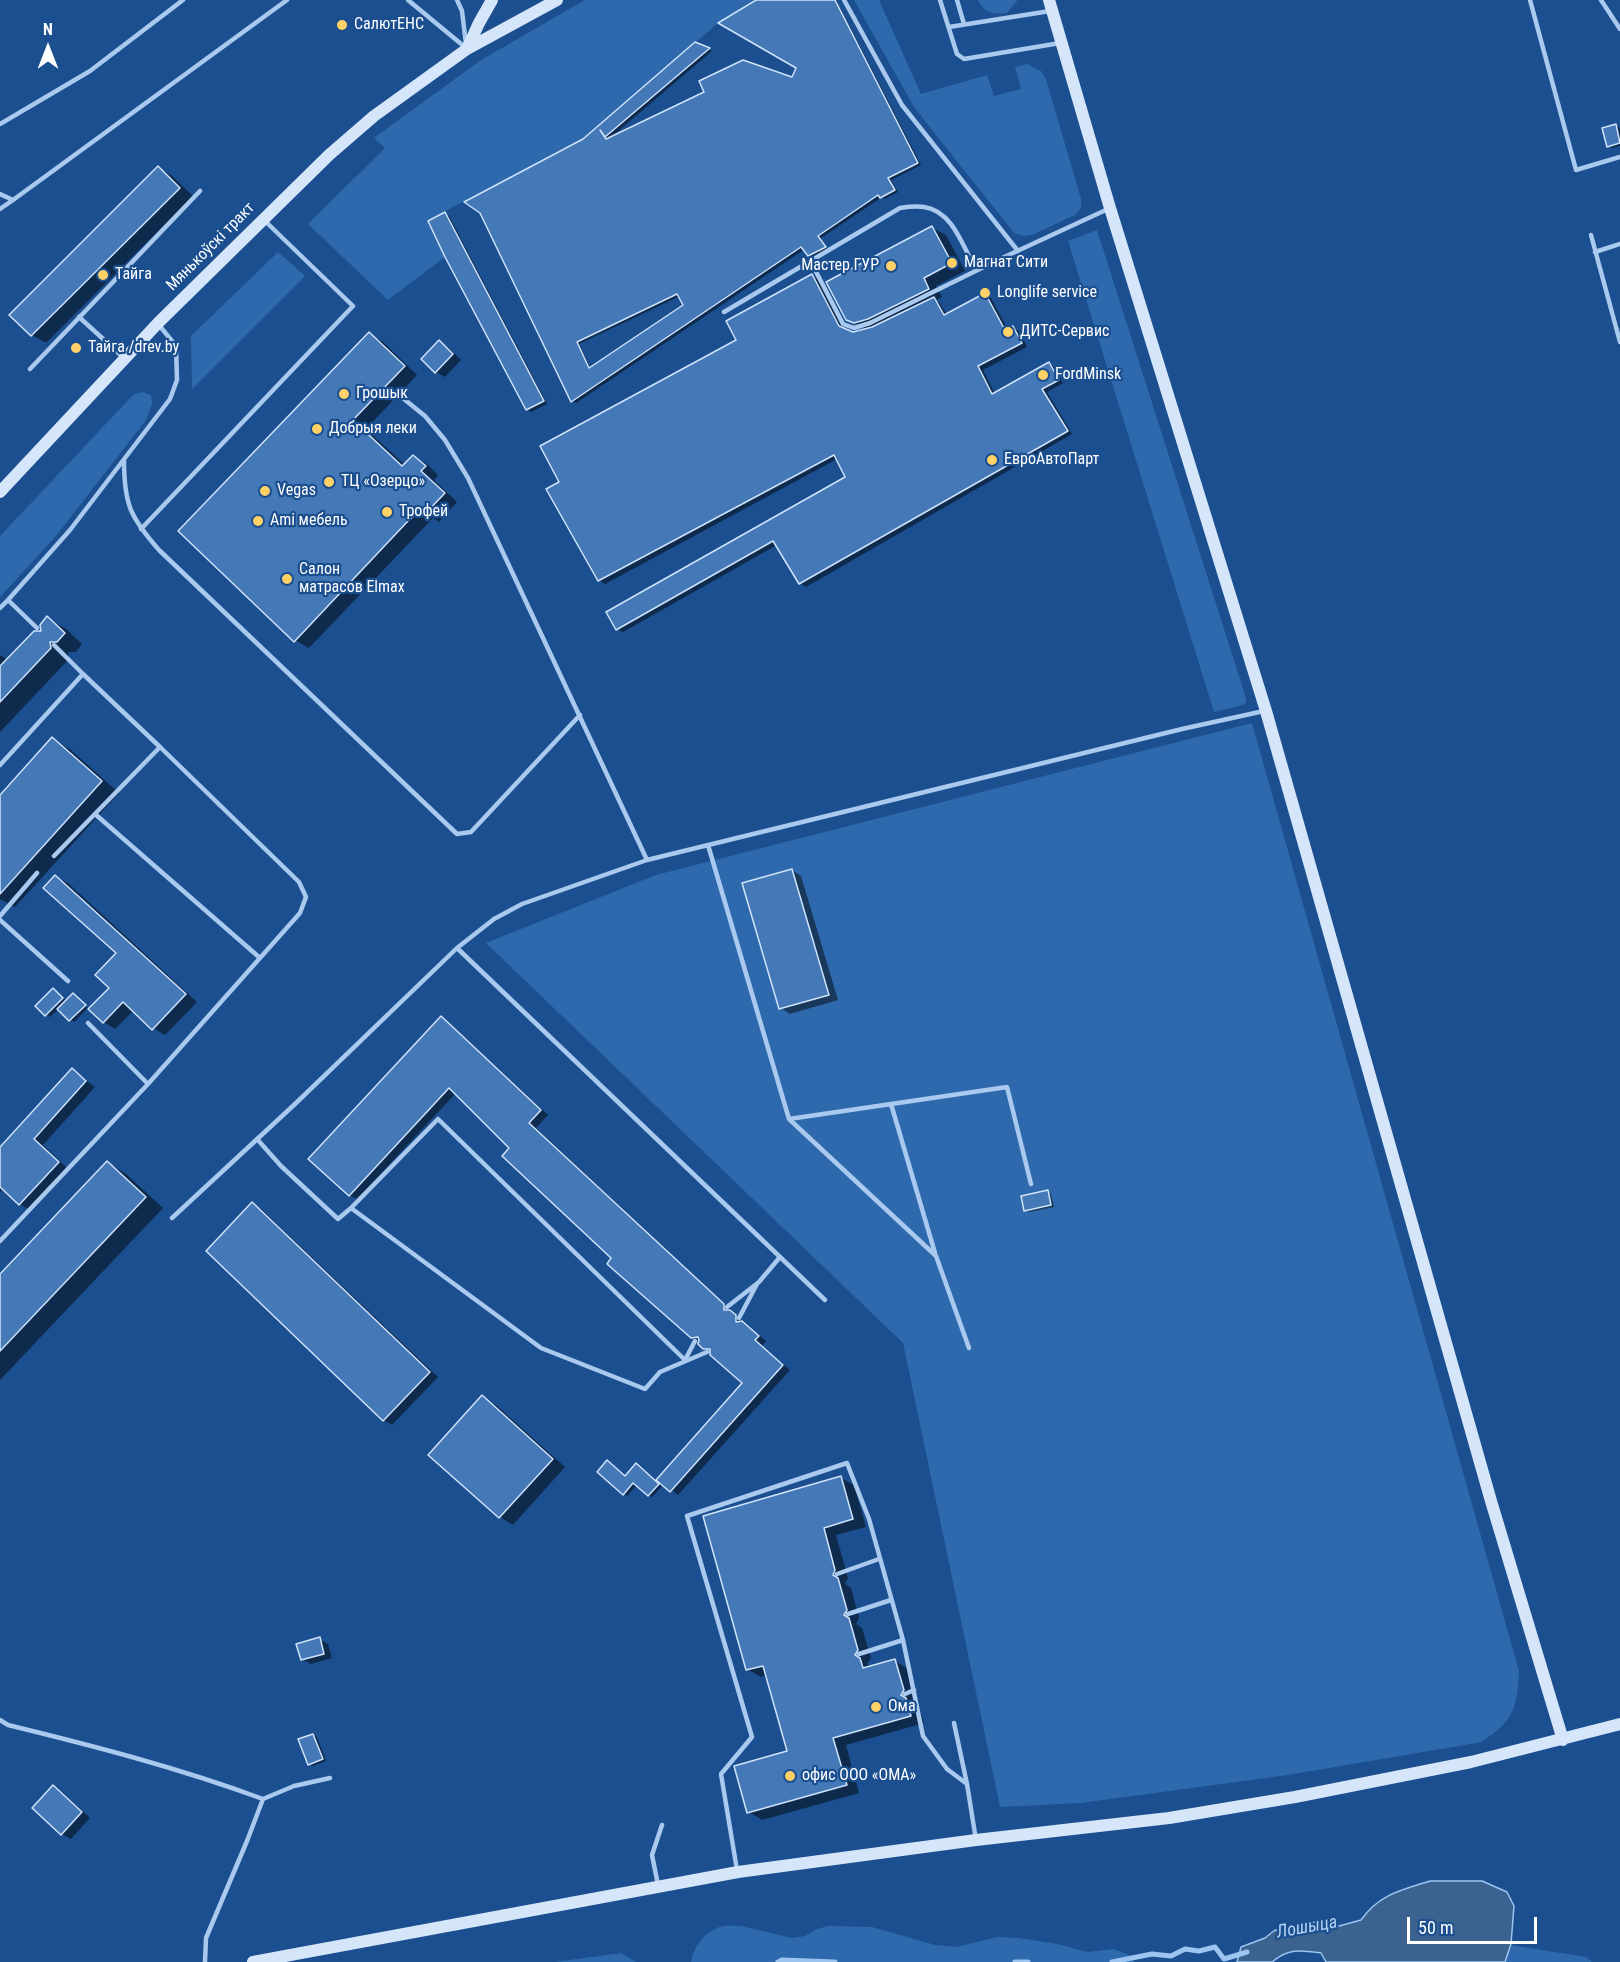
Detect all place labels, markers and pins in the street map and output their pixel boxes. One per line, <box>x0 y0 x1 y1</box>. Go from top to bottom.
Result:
place label: СалютЕНС <box>354 15 424 35</box>
marker: СалютЕНС <box>335 18 349 32</box>
place label: Магнат Cити <box>964 253 1048 273</box>
place label: Мастер ГУР <box>801 256 879 276</box>
marker: Магнат Cити <box>945 256 959 270</box>
marker: Мастер ГУР <box>884 259 898 273</box>
place label: Тайга <box>115 265 152 285</box>
marker: Тайга <box>96 268 110 282</box>
place label: Longlife service <box>997 283 1097 303</box>
marker: Longlife service <box>978 286 992 300</box>
place label: ДИТС-Сервис <box>1020 322 1109 342</box>
marker: ДИТС-Сервис <box>1001 325 1015 339</box>
place label: Тайга /drev.by <box>88 338 179 358</box>
marker: Тайга /drev.by <box>69 341 83 355</box>
place label: FordMinsk <box>1055 365 1121 385</box>
marker: FordMinsk <box>1036 368 1050 382</box>
place label: Грошык <box>356 384 408 404</box>
marker: Грошык <box>337 387 351 401</box>
place label: Добрыя леки <box>329 419 417 439</box>
marker: Добрыя леки <box>310 422 324 436</box>
place label: ЕвроАвтоПарт <box>1004 450 1099 470</box>
marker: ЕвроАвтоПарт <box>985 453 999 467</box>
place label: ТЦ «Озерцо» <box>341 472 425 492</box>
marker: ТЦ «Озерцо» <box>322 475 336 489</box>
place label: Vegas <box>277 481 316 501</box>
marker: Vegas <box>258 484 272 498</box>
place label: Трофей <box>399 502 448 522</box>
marker: Трофей <box>380 505 394 519</box>
place label: Ami мебель <box>270 511 348 531</box>
marker: Ami мебель <box>251 514 265 528</box>
place label: Салон матрасов Elmax <box>299 560 405 598</box>
marker: Салон матрасов Elmax <box>280 572 294 586</box>
place label: Ома <box>888 1697 916 1717</box>
marker: Ома <box>869 1700 883 1714</box>
place label: офис ООО «ОМА» <box>802 1766 916 1786</box>
marker: офис ООО «ОМА» <box>783 1769 797 1783</box>

